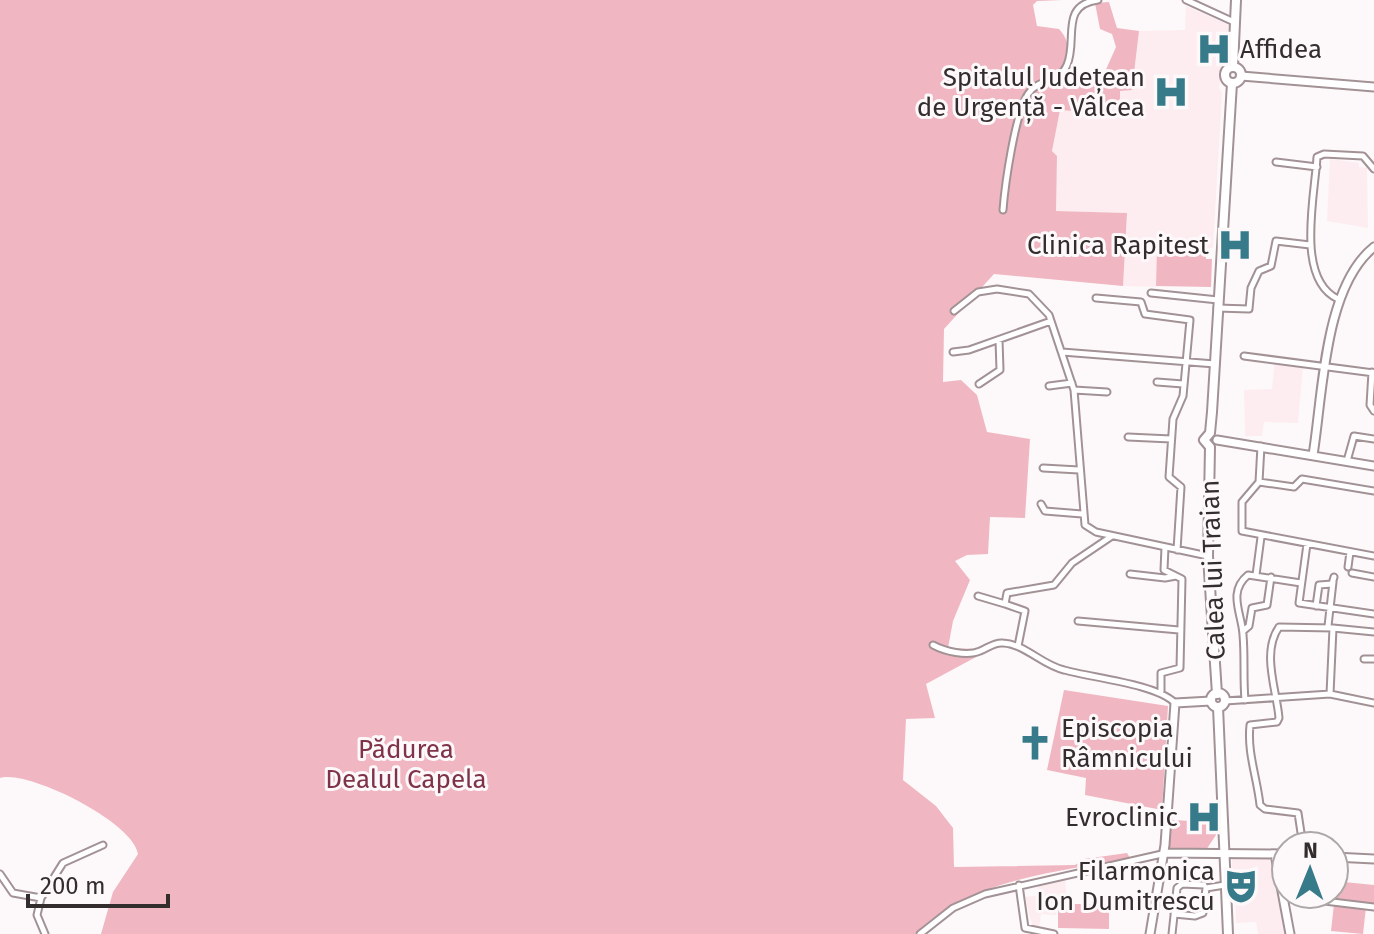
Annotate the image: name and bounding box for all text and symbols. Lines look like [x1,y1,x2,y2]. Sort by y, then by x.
hospital icon: Affidea [1195,30,1233,68]
place label: Affidea [1240,34,1322,65]
place label: Spitalul Județean de Urgență - Vâlcea [917,62,1145,124]
hospital icon: Spitalul Județean de Urgență - Vâlcea [1152,73,1190,111]
hospital icon: Clinica Rapitest [1216,226,1254,264]
place label: Clinica Rapitest [1027,230,1210,261]
street label: Calea lui Traian [1194,479,1232,661]
place label: Episcopia Râmnicului [1061,713,1193,774]
church icon: Episcopia Râmnicului [1016,724,1054,762]
park label: Pădurea Dealul Capela [325,734,487,795]
hospital icon: Evroclinic [1185,798,1223,836]
place label: Evroclinic [1065,802,1178,833]
north arrow [1270,830,1350,910]
text: N [1303,837,1318,864]
place label: Filarmonica Ion Dumitrescu [1036,856,1215,917]
scale bar [28,858,168,908]
theatre icon: Filarmonica Ion Dumitrescu [1222,867,1260,905]
text: 200 m [40,872,106,900]

